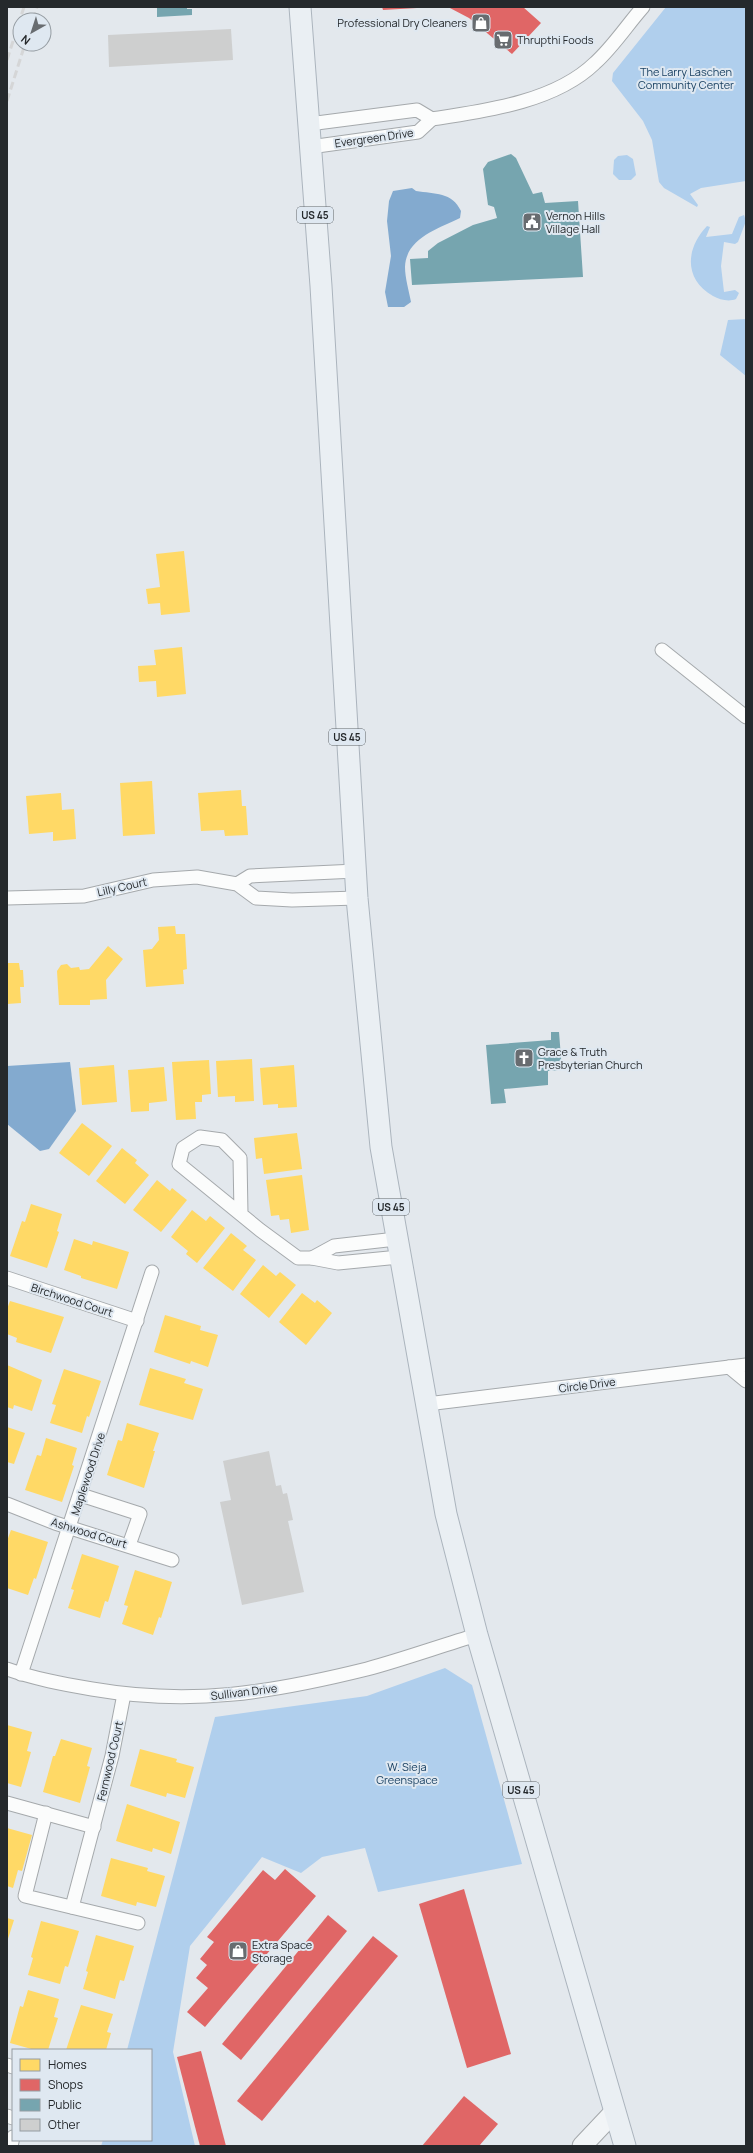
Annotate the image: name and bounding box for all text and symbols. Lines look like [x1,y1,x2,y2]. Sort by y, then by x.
north arrow [12,12,52,52]
shop icon: Professional Dry Cleaners [470,12,492,34]
place label: Professional Dry Cleaners [337,15,467,30]
supermarket icon: Thrupthi Foods [492,29,514,51]
text: N [18,32,33,48]
place label: Thrupthi Foods [517,32,594,47]
park label: The Larry Laschen Community Center [638,64,734,92]
street label: Evergreen Drive [334,124,415,150]
road number: US 45 [297,207,333,223]
place label: Vernon Hills Village Hall [546,208,605,236]
public building icon: Vernon Hills Village Hall [521,211,543,233]
road number: US 45 [329,729,365,745]
street label: Lilly Court [96,874,148,900]
place label: Grace & Truth Presbyterian Church [538,1044,643,1072]
church icon: Grace & Truth Presbyterian Church [513,1047,535,1069]
road number: US 45 [373,1199,409,1215]
street label: Birchwood Court [29,1279,115,1320]
street label: Circle Drive [558,1374,617,1395]
street label: Maplewood Drive [67,1430,108,1517]
street label: Ashwood Court [49,1514,129,1551]
street label: Sullivan Drive [210,1680,279,1703]
street label: Fernwood Court [93,1719,126,1802]
park label: W. Sieja Greenspace [376,1759,438,1787]
road number: US 45 [503,1782,539,1798]
place label: Extra Space Storage [252,1937,313,1965]
shop icon: Extra Space Storage [227,1940,249,1962]
legend [12,2049,152,2141]
text: Homes [48,2056,87,2073]
text: Shops [48,2076,83,2093]
text: Public [48,2096,82,2113]
text: Other [48,2116,81,2133]

